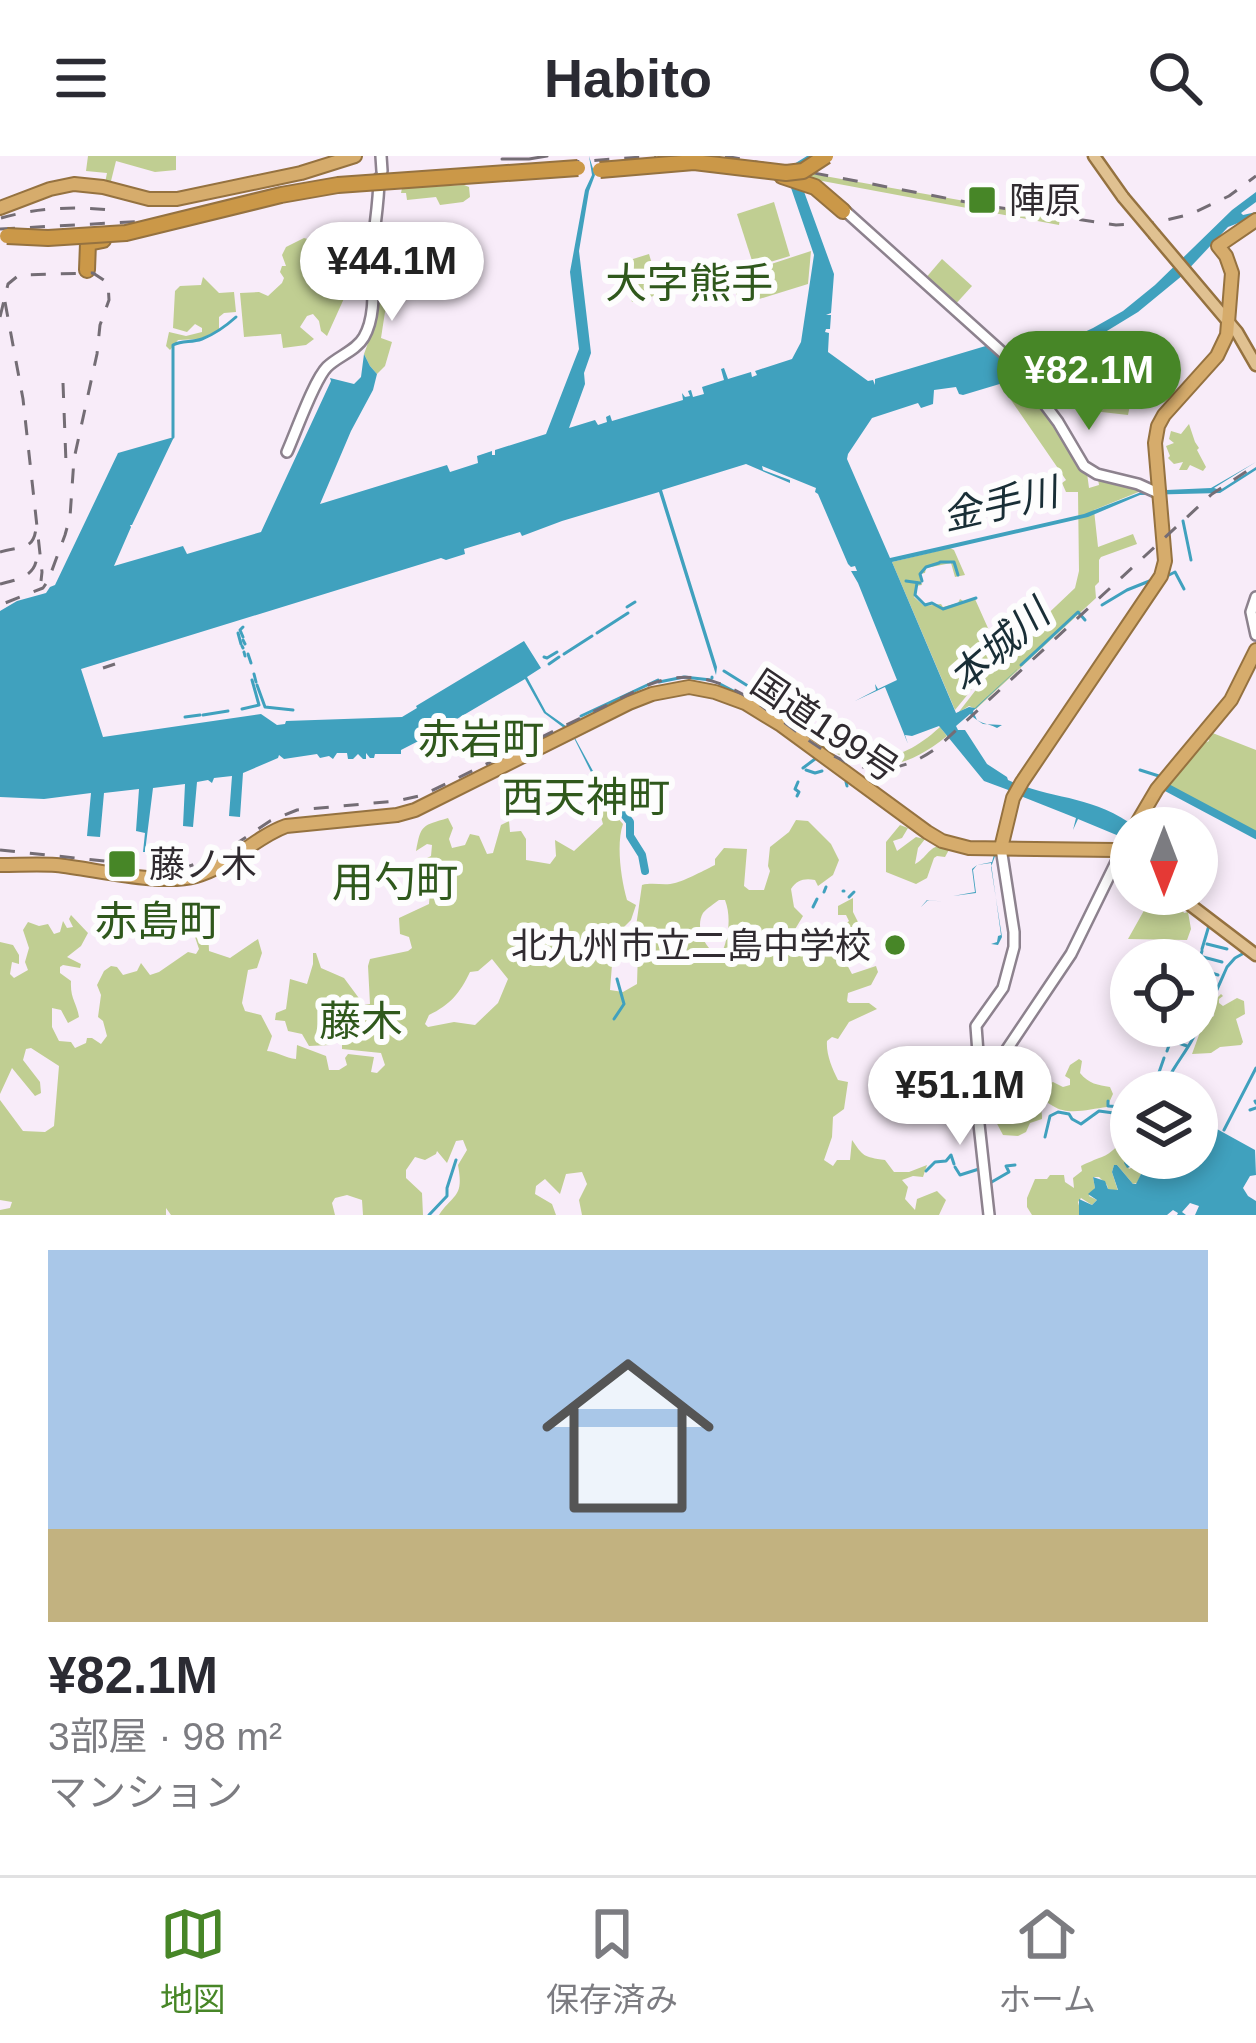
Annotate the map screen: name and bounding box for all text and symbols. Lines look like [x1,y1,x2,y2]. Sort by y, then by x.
icon: menu [48,45,114,111]
icon: search [1142,45,1208,111]
text: Habito [544,48,712,108]
place label: 陣原 [1009,180,1081,221]
marker: 陣原 [966,184,998,216]
pin: ¥44.1M [294,222,490,324]
text: ¥44.1M [327,239,457,282]
district label: 大字熊手 [605,260,773,307]
pin: ¥82.1M [991,331,1187,433]
text: ¥82.1M [1024,348,1154,391]
water label: 金手川 [938,469,1066,538]
water label: 本城川 [941,589,1060,701]
street label: 国道199号 [744,662,906,790]
district label: 赤岩町 [418,716,544,763]
district label: 西天神町 [502,774,670,821]
north arrow [1110,807,1218,915]
map controls [1110,807,1218,1179]
place label: 藤ノ木 [149,844,257,885]
marker: 藤ノ木 [106,848,138,880]
district label: 用勺町 [332,859,458,906]
district label: 赤島町 [95,898,221,945]
place label: 北九州市立二島中学校 [511,925,871,966]
marker: 北九州市立二島中学校 [882,932,908,958]
button: locate [1110,939,1218,1047]
district label: 藤木 [319,998,403,1045]
pin: ¥51.1M [862,1046,1058,1148]
text: ¥51.1M [895,1063,1025,1106]
button: layers [1110,1071,1218,1179]
icon: home [520,1328,736,1544]
text: ¥82.1M [48,1647,218,1704]
text: 3部屋 · 98 m² [48,1715,282,1758]
text: マンション [48,1771,243,1814]
tab: 地図 [160,1901,226,2021]
tab: 保存済み [546,1901,678,2021]
tab: ホーム [998,1901,1096,2021]

